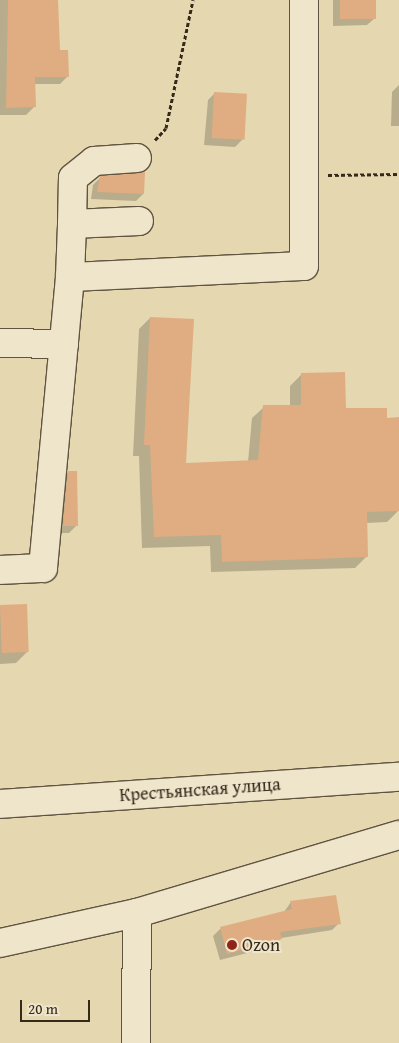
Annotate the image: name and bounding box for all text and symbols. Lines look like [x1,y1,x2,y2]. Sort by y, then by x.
street label: Крестьянская улица [119,774,281,806]
place label: Ozon [242,934,280,956]
marker: Ozon [226,939,238,951]
scale bar [22,990,92,1022]
text: 20 m [28,998,58,1019]

